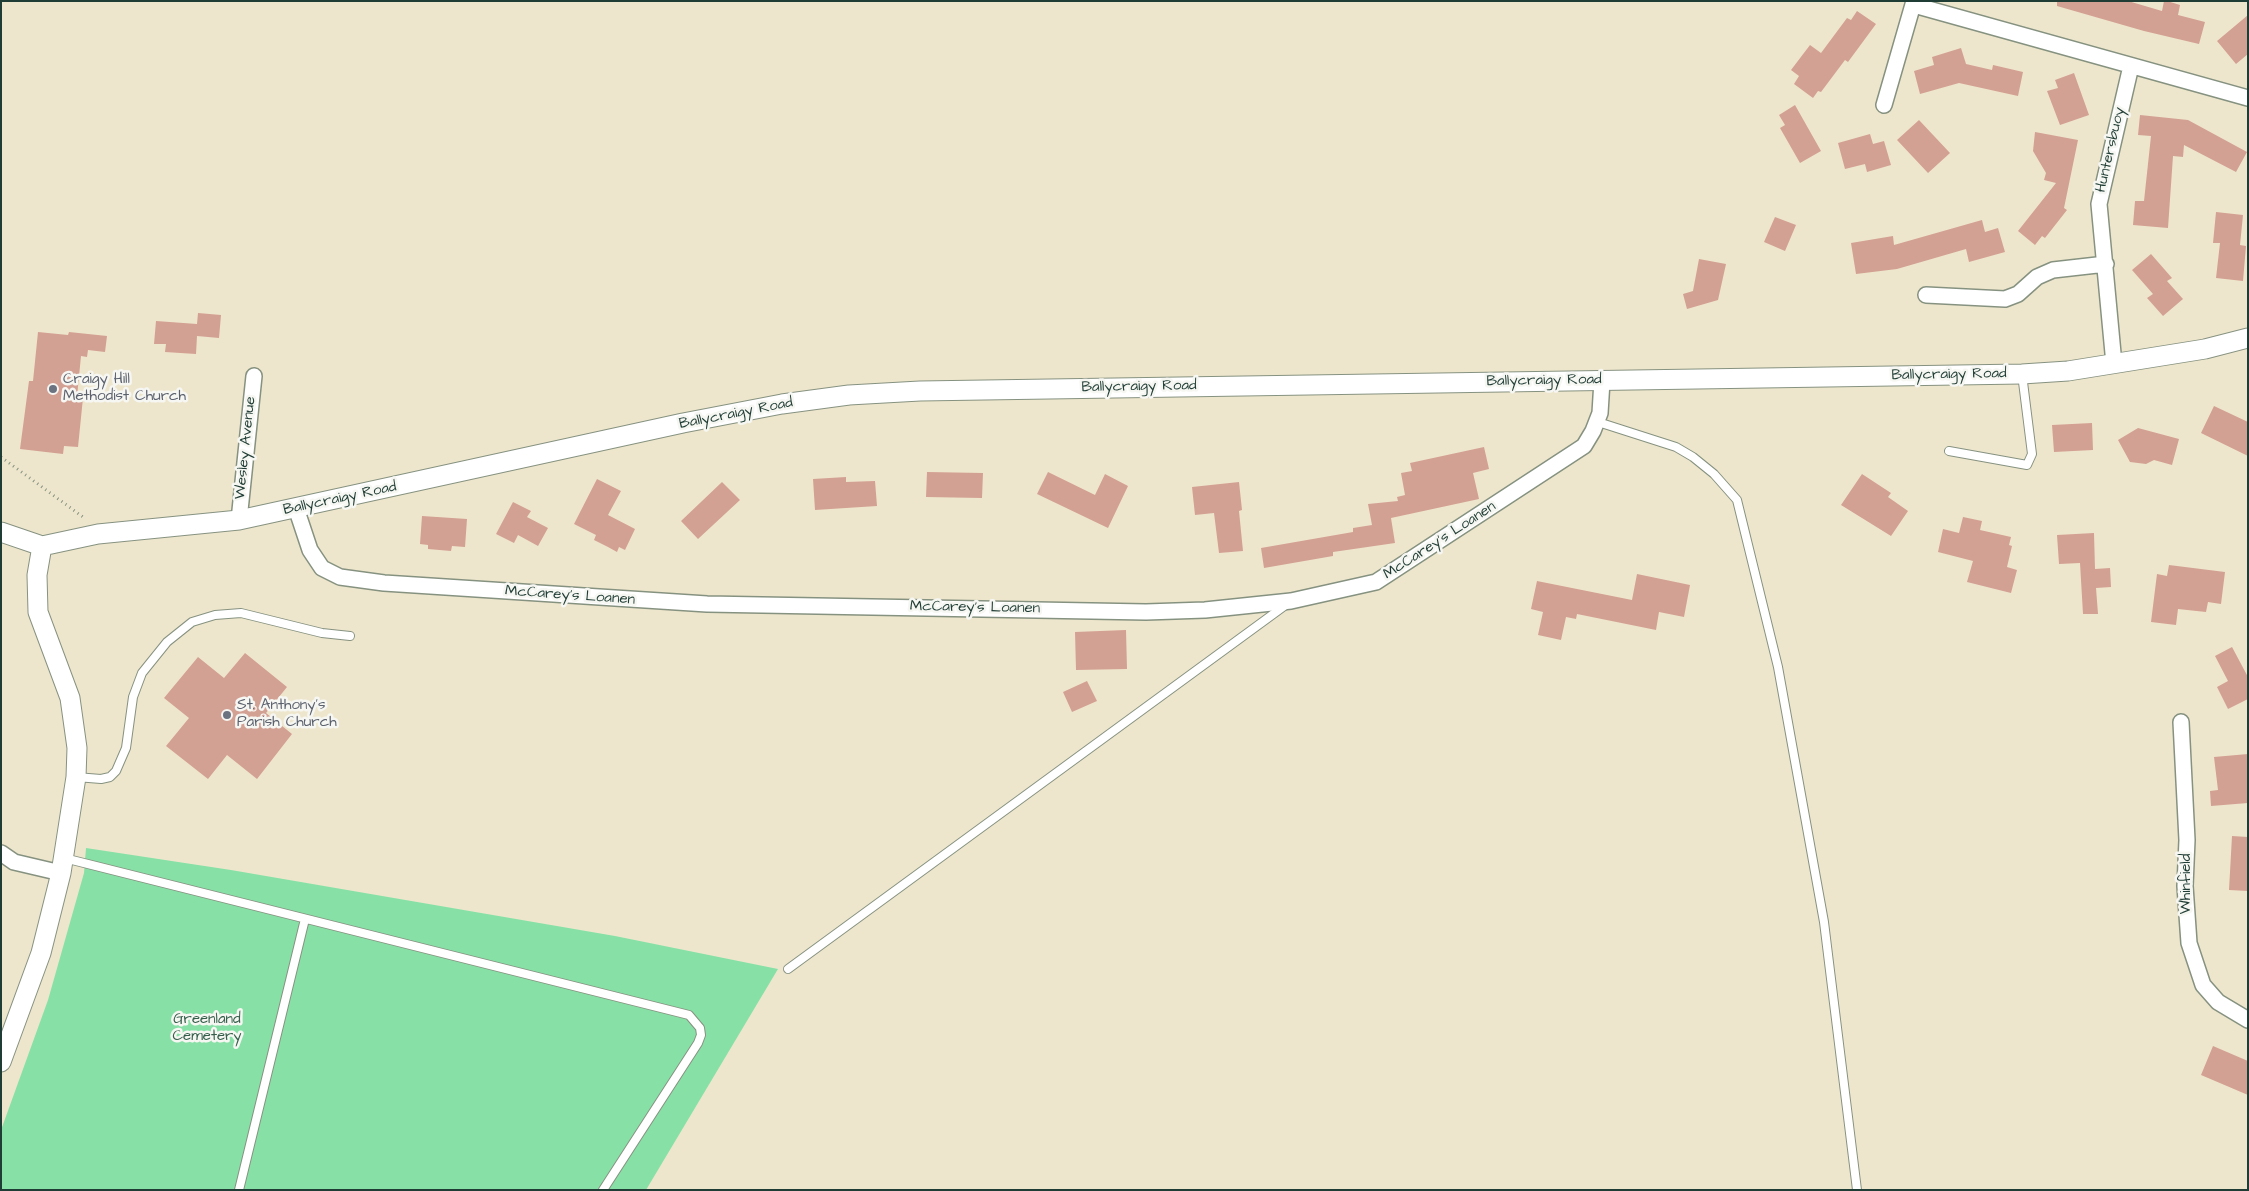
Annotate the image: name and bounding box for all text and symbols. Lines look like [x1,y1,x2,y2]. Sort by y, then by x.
street label: Huntersbuoy [2092,106,2130,194]
street label: Ballycraigy Road [1891,365,2007,385]
place label: Craigy Hill Methodist Church [63,371,186,406]
street label: Ballycraigy Road [1486,371,1602,391]
street label: Ballycraigy Road [1081,377,1197,397]
marker: Craigy Hill Methodist Church [47,383,59,395]
street label: Ballycraigy Road [678,394,794,434]
street label: Wesley Avenue [232,396,260,500]
street label: Ballycraigy Road [282,478,398,520]
street label: McCarey's Loanen [1380,498,1500,584]
street label: McCarey's Loanen [504,582,636,610]
street label: McCarey's Loanen [910,598,1040,618]
place label: St. Anthony's Parish Church [237,697,337,732]
marker: St. Anthony's Parish Church [221,709,233,721]
street label: Whinfield [2178,854,2196,914]
park label: Greenland Cemetery [172,1011,242,1046]

